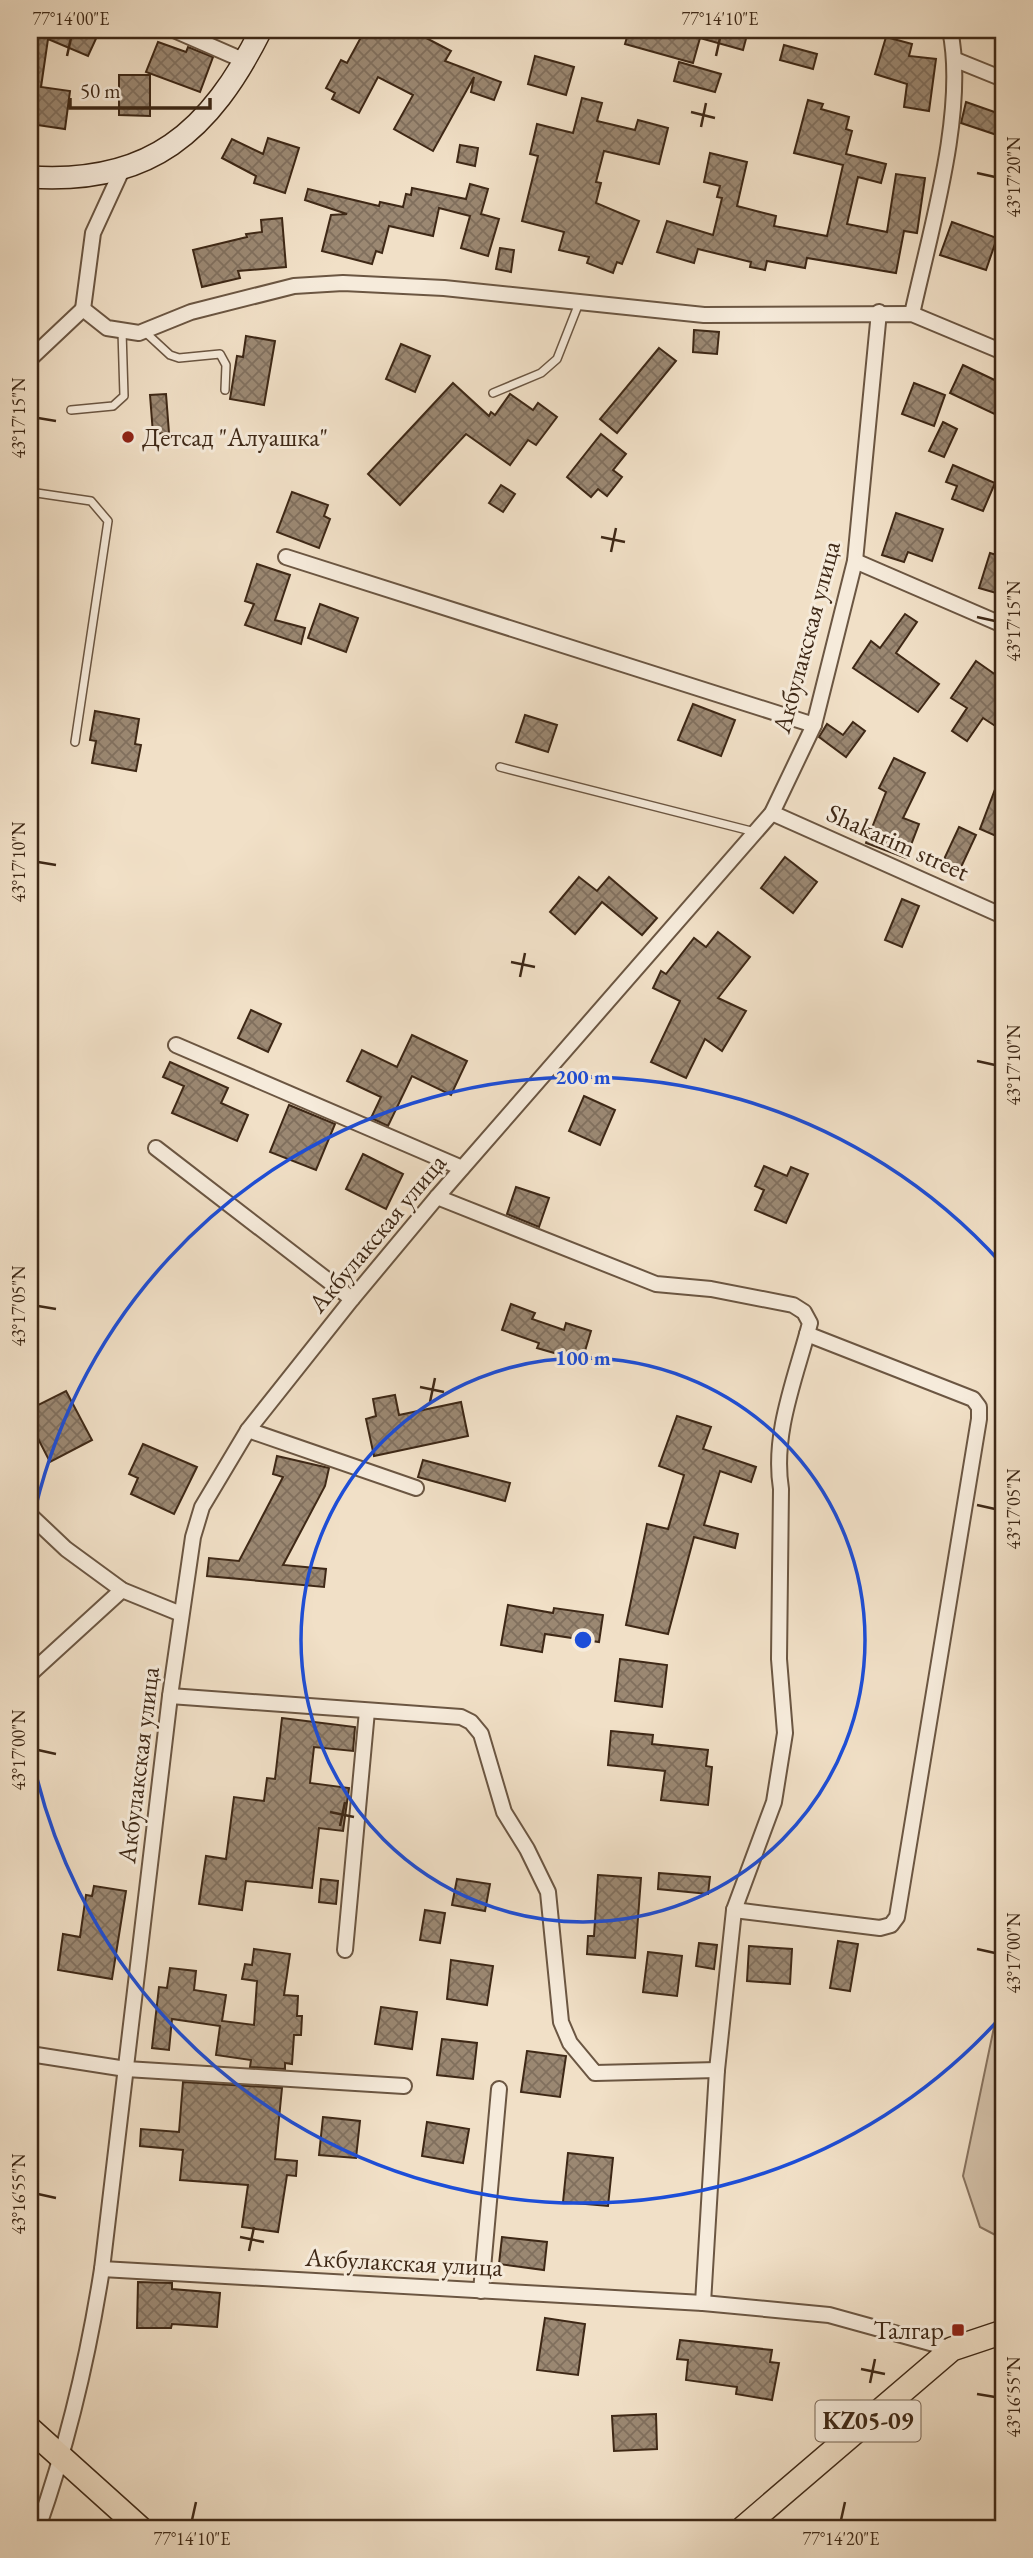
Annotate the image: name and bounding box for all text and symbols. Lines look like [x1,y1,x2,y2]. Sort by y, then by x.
text: 77°14'00"E [33,7,109,30]
text: 77°14'10"E [682,7,758,30]
scale bar [70,66,210,110]
text: 50 m [80,77,121,104]
text: 43°17'20"N [1002,136,1025,217]
text: 43°17'15"N [7,377,30,458]
place label: Детсад "Алуашка" [142,420,328,454]
marker: Детсад "Алуашка" [120,429,136,445]
street label: Акбулакская улица [764,537,848,738]
text: 43°17'15"N [1002,580,1025,661]
street label: Shakarim street [821,795,975,889]
text: 43°17'10"N [7,821,30,902]
text: 43°17'10"N [1002,1024,1025,1105]
text: 200 m [555,1063,611,1090]
street label: Акбулакская улица [300,1146,454,1320]
text: 43°17'05"N [7,1265,30,1346]
text: 100 m [555,1344,611,1371]
text: 43°17'05"N [1002,1468,1025,1549]
centre of rings [571,1628,595,1652]
street label: Акбулакская улица [109,1664,167,1866]
text: 43°17'00"N [7,1709,30,1790]
text: 43°17'00"N [1002,1912,1025,1993]
text: 43°16'55"N [7,2153,30,2234]
street label: Акбулакская улица [303,2240,504,2284]
place label: Талгар [873,2313,944,2347]
marker: Талгар [950,2322,966,2338]
text: 43°16'55"N [1002,2356,1025,2437]
road number: KZ05-09 [816,2400,920,2442]
text: 77°14'10"E [154,2527,230,2550]
text: 77°14'20"E [803,2527,879,2550]

